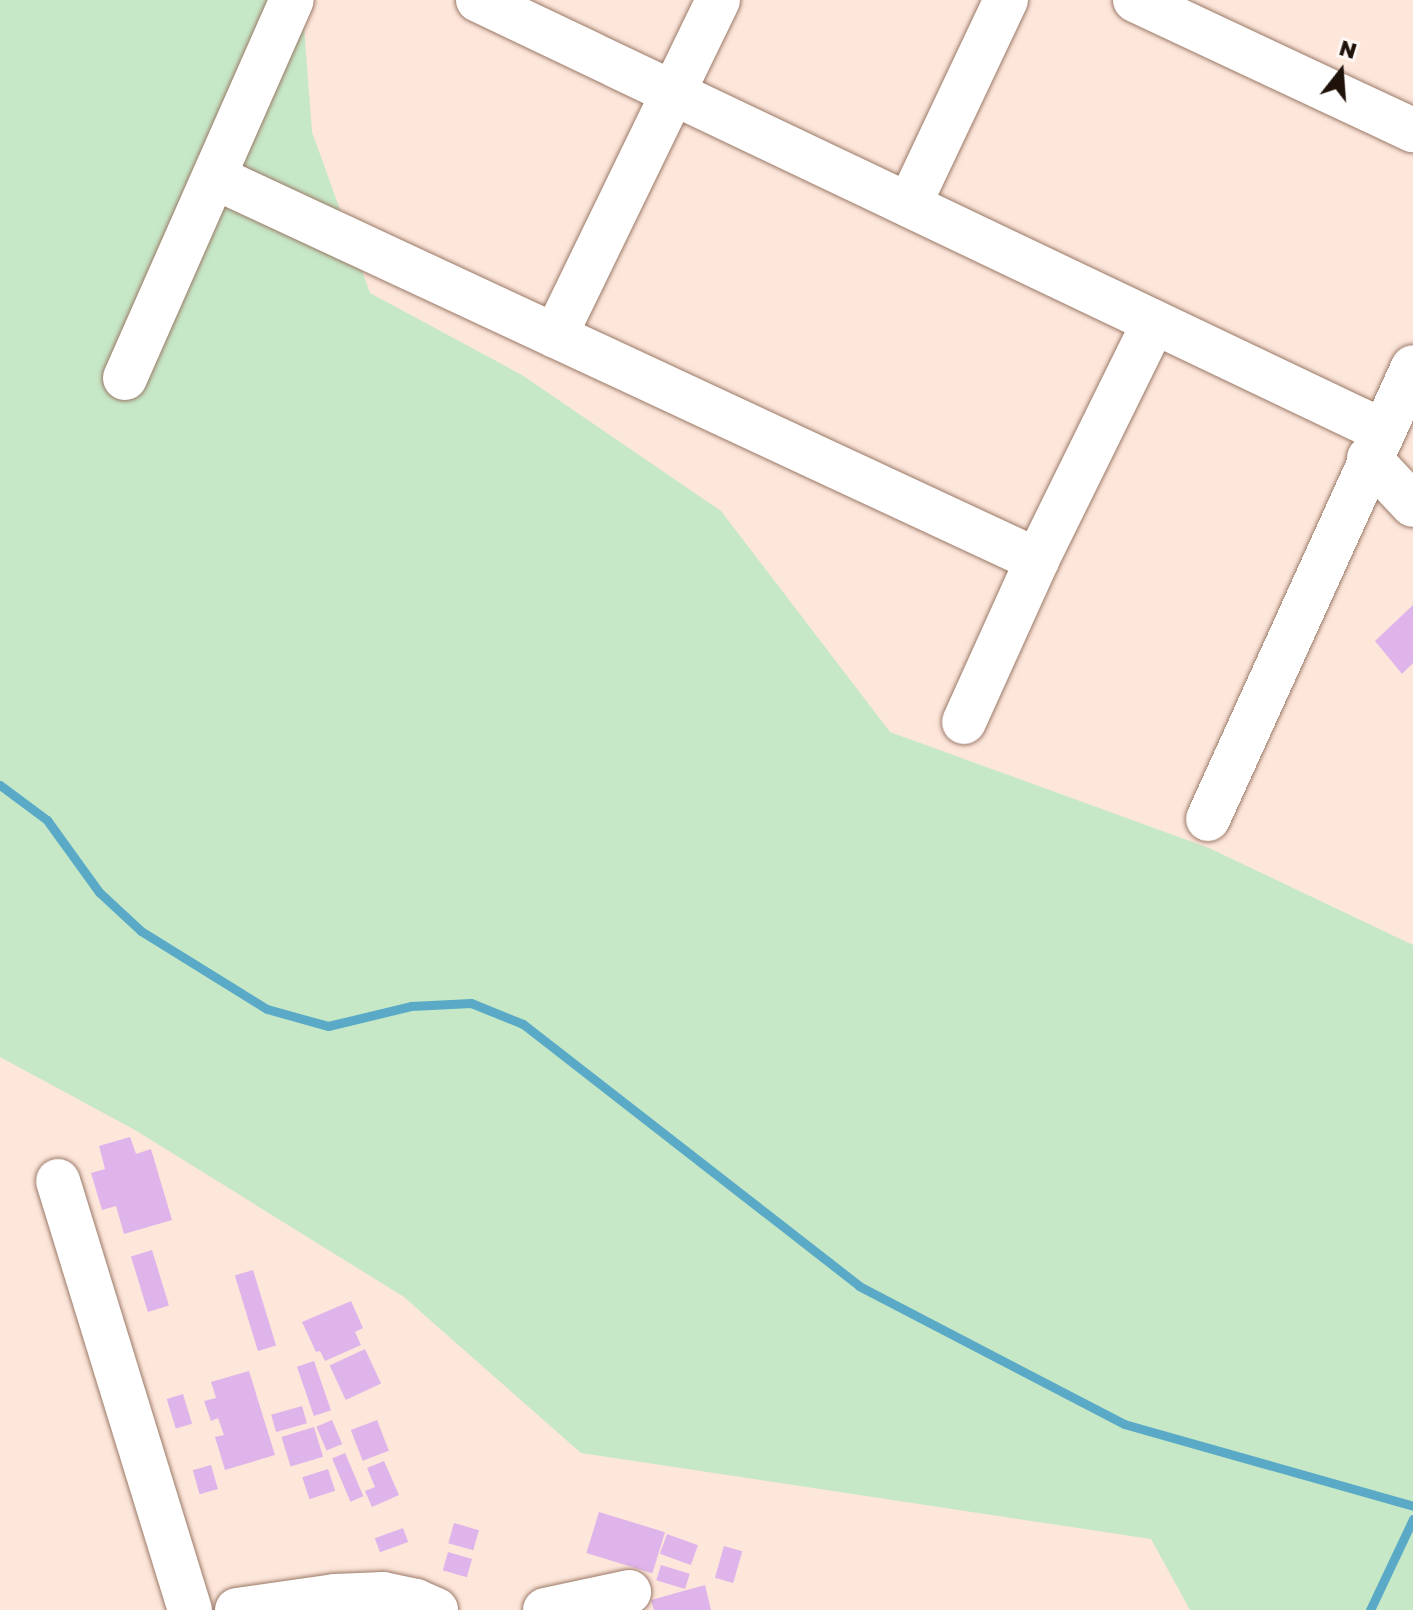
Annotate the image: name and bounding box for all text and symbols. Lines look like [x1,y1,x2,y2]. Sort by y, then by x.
north arrow [1301,32,1381,112]
text: N [1336,33,1360,64]

